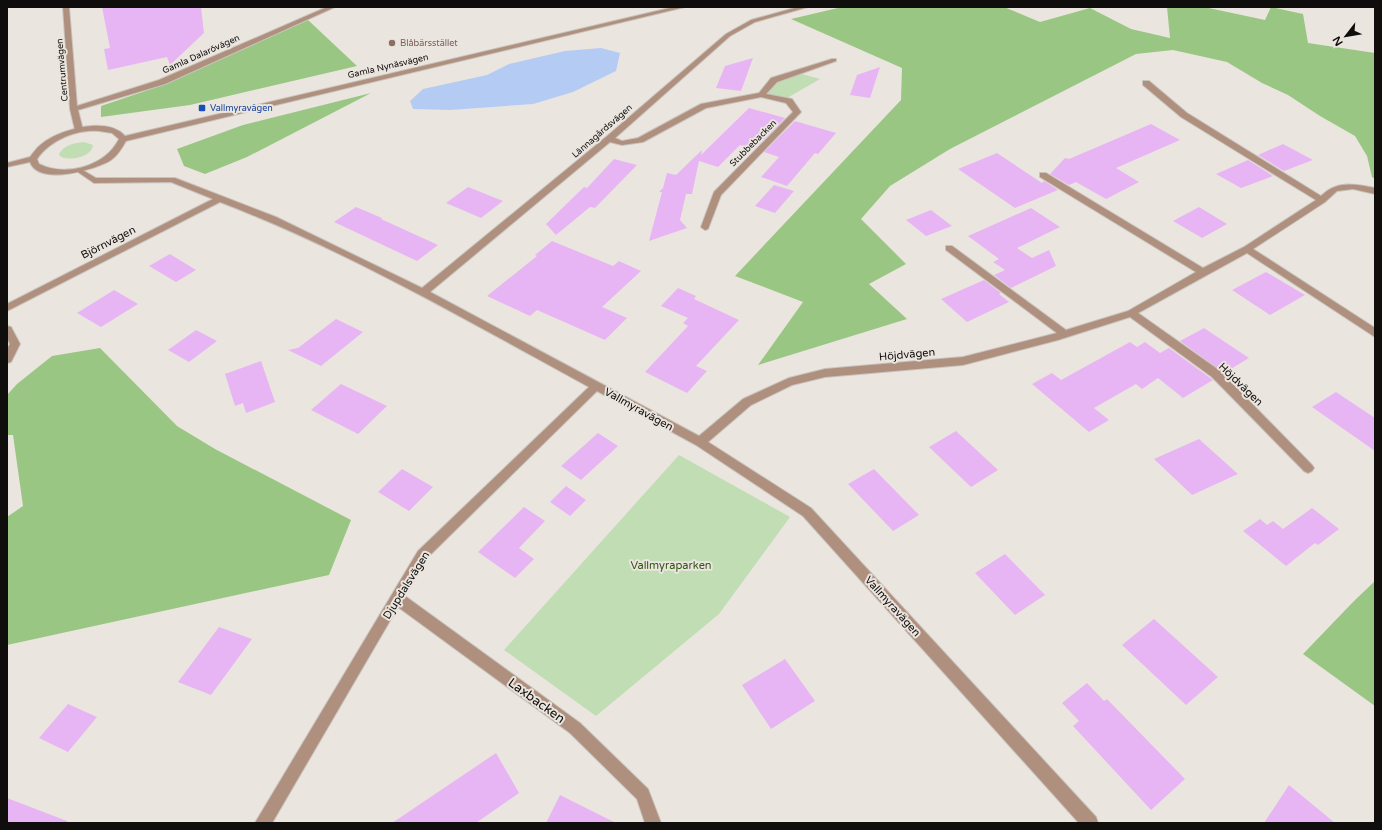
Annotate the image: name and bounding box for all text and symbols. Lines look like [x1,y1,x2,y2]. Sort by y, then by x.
north arrow [1326,16,1366,56]
street label: Gamla Dalarövägen [161,32,242,76]
text: N [1330,34,1346,48]
street label: Centrumvägen [54,38,71,102]
marker: Blåbärsstället [387,38,397,48]
place label: Blåbärsstället [400,38,458,49]
street label: Gamla Nynäsvägen [347,52,430,81]
street label: Lännagårdsvägen [570,102,635,161]
marker: Vallmyravägen [197,103,207,113]
place label: Vallmyravägen [210,103,273,114]
street label: Stubbebacken [728,118,779,169]
street label: Björnvägen [79,223,138,262]
street label: Höjdvägen [878,346,936,363]
street label: Höjdvägen [1216,360,1265,409]
street label: Vallmyravägen [602,385,675,434]
street label: Djupdalsvägen [380,549,432,622]
park label: Vallmyraparken [630,559,712,572]
street label: Vallmyravägen [862,573,923,639]
street label: Laxbacken [505,675,568,727]

